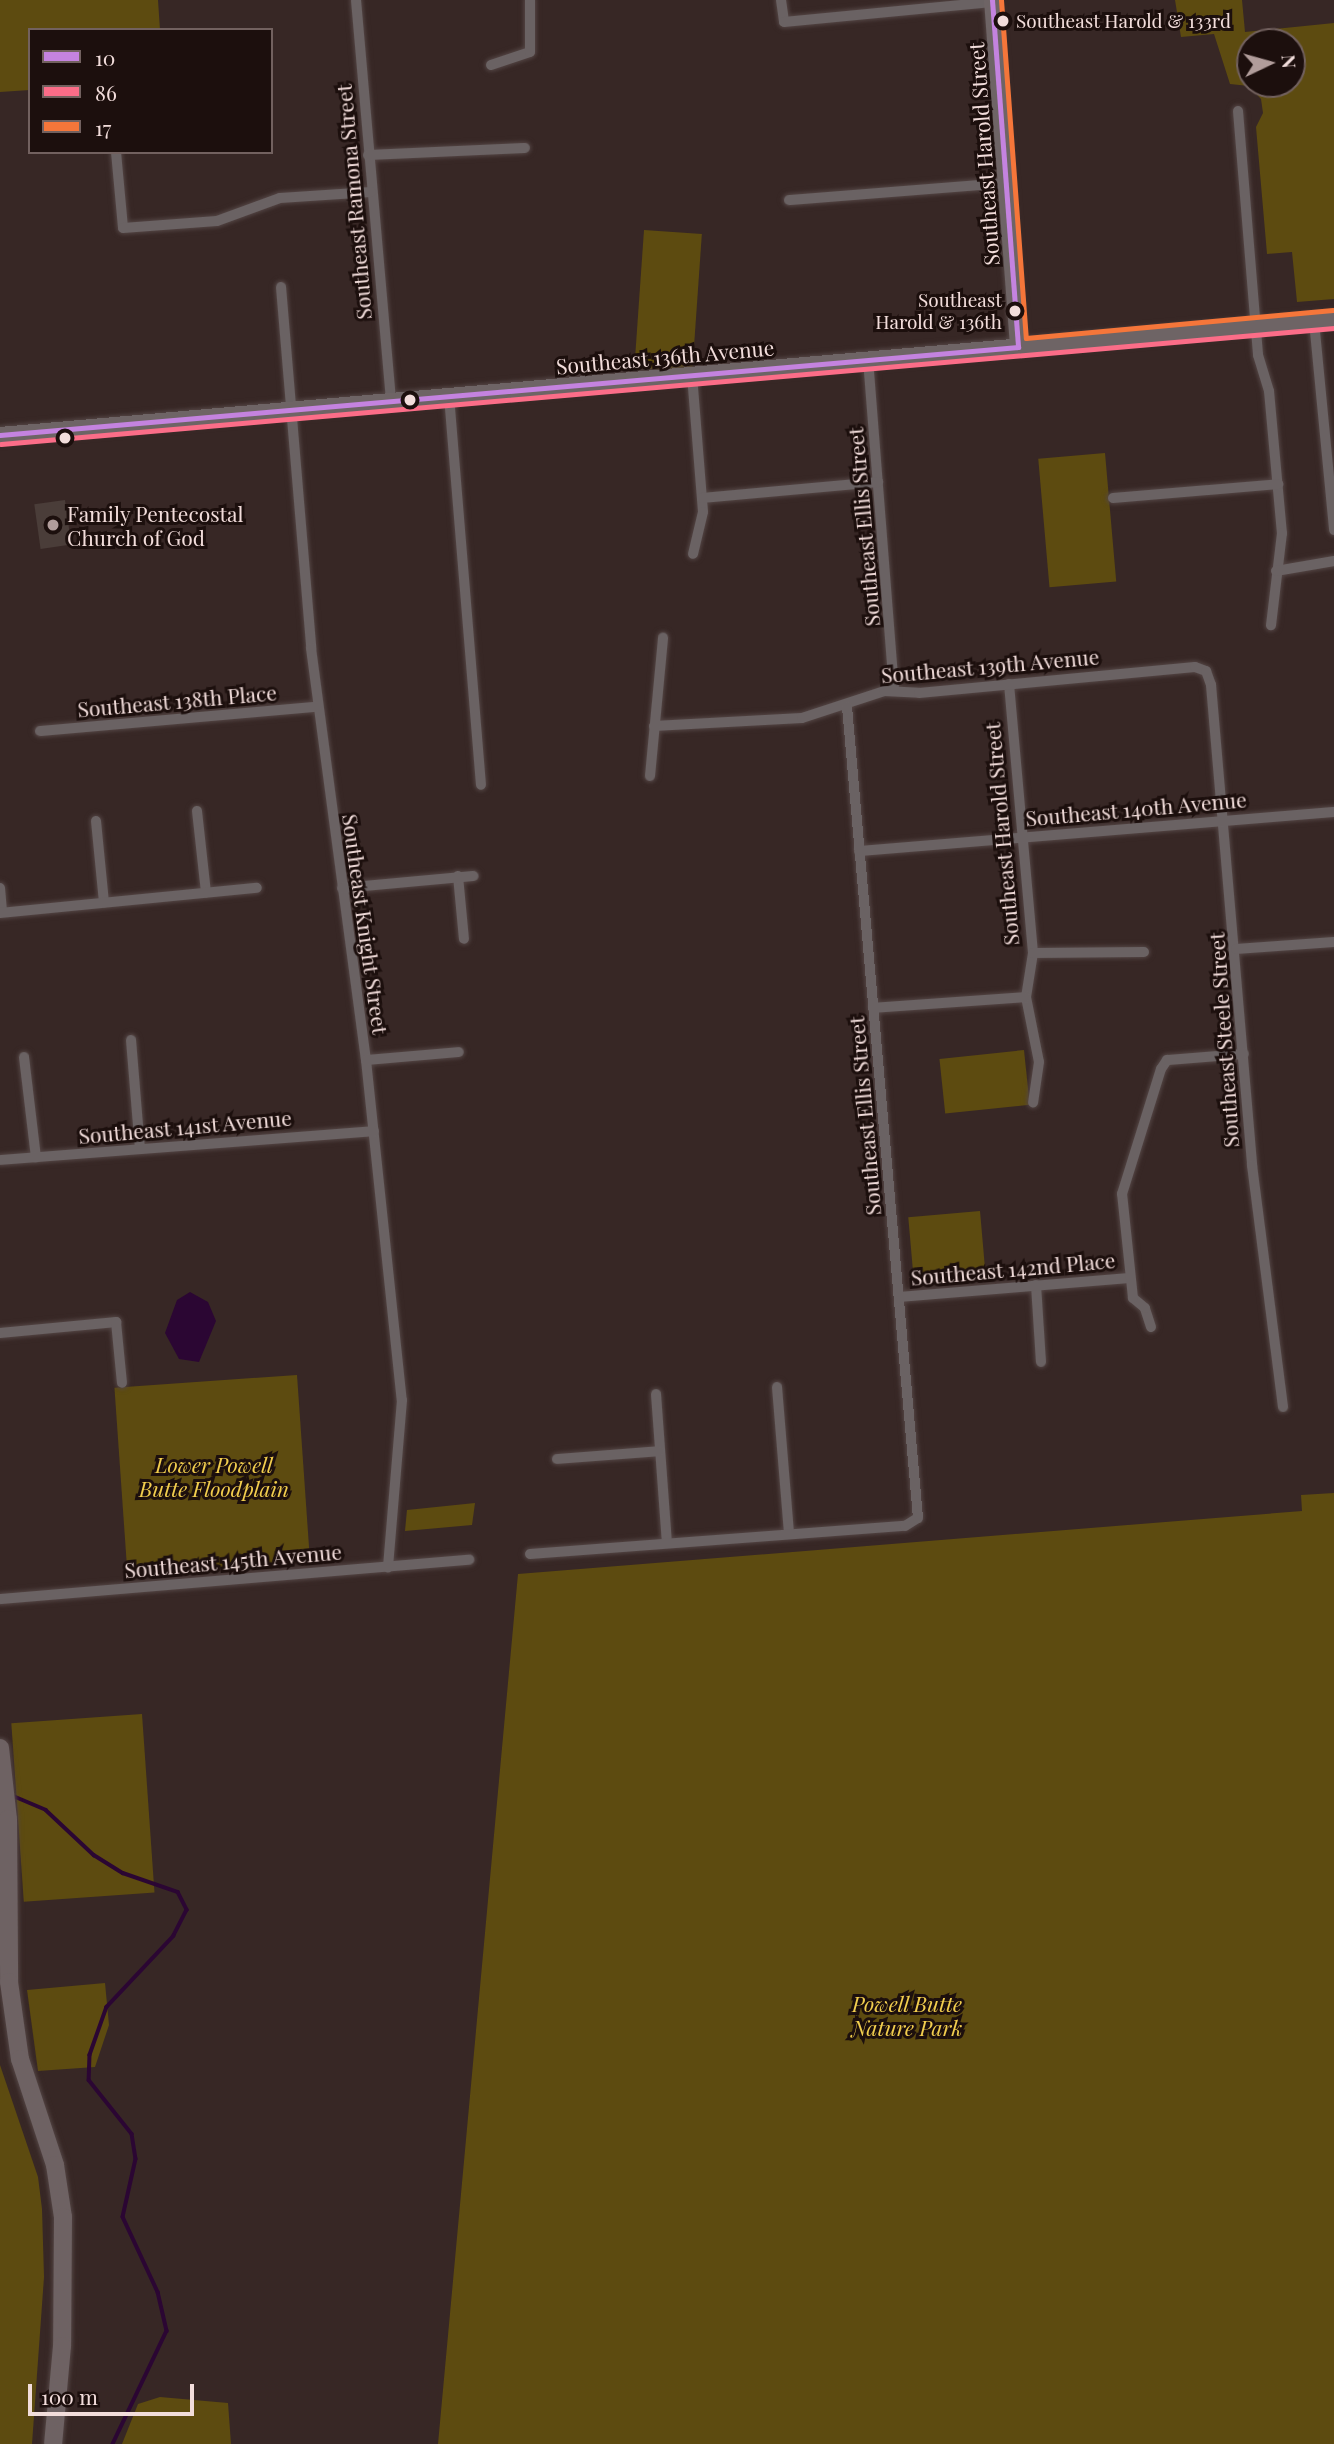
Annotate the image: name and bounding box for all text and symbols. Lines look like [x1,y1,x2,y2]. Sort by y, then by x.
place label: Southeast Harold & 133rd [1016,10,1231,32]
marker: Southeast Harold & 133rd [996,14,1010,28]
legend [28,28,273,154]
north arrow [1236,28,1306,98]
street label: Southeast Harold Street [963,41,1003,267]
text: 10 [95,43,115,71]
text: N [1276,53,1303,69]
text: 86 [95,78,117,106]
street label: Southeast Ramona Street [330,83,376,321]
text: 17 [95,113,111,141]
place label: Southeast Harold & 136th [875,289,1002,333]
marker: Southeast Harold & 136th [1008,304,1022,318]
street label: Southeast 136th Avenue [554,334,776,378]
unlabelled marker [403,393,417,407]
street label: Southeast Ellis Street [842,426,884,628]
unlabelled marker [58,431,72,445]
place label: Family Pentecostal Church of God [67,500,244,550]
marker: Family Pentecostal Church of God [45,517,61,533]
street label: Southeast 139th Avenue [879,643,1101,687]
street label: Southeast 138th Place [76,679,278,721]
street label: Southeast Harold Street [979,721,1023,947]
street label: Southeast 140th Avenue [1024,786,1248,830]
street label: Southeast Knight Street [338,812,394,1036]
street label: Southeast Steele Street [1203,931,1243,1149]
street label: Southeast Ellis Street [843,1015,885,1217]
street label: Southeast 141st Avenue [77,1104,293,1148]
street label: Southeast 142nd Place [910,1246,1116,1290]
park label: Lower Powell Butte Floodplain [139,1451,289,1501]
street label: Southeast 145th Avenue [123,1538,343,1582]
park label: Powell Butte Nature Park [851,1990,963,2040]
scale bar [32,2370,198,2414]
text: 100 m [41,2382,98,2410]

